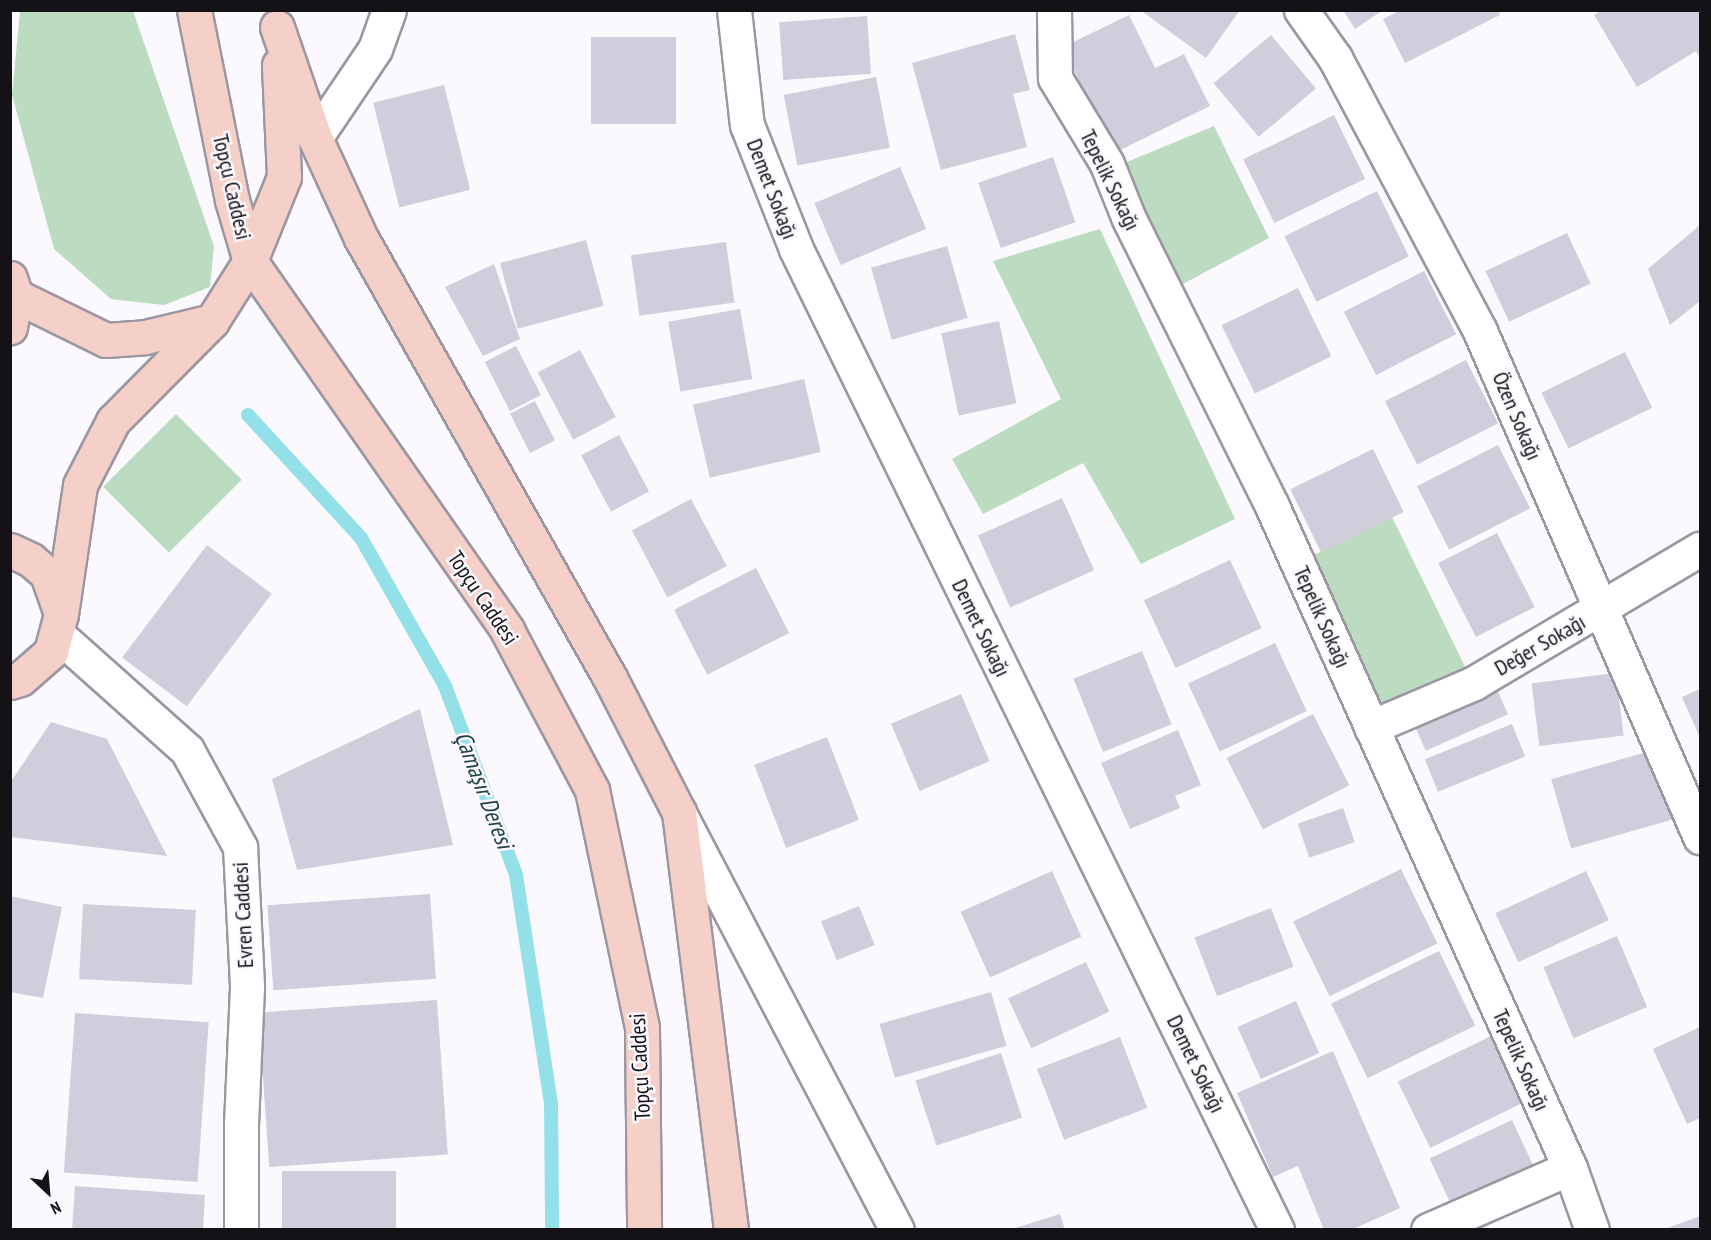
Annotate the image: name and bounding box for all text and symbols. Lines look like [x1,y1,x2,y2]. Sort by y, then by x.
street label: Tepelik Sokağı [1074,125,1146,235]
street label: Topçu Caddesi [207,132,257,242]
street label: Demet Sokağı [741,135,803,243]
street label: Özen Sokağı [1487,368,1547,464]
street label: Topçu Caddesi [442,546,524,650]
street label: Tepelik Sokağı [1288,562,1356,672]
street label: Demet Sokağı [946,575,1016,681]
street label: Değer Sokağı [1490,608,1590,682]
water label: Çamaşır Deresi [449,728,519,852]
street label: Evren Caddesi [227,861,259,969]
street label: Tepelik Sokağı [1487,1005,1555,1115]
street label: Demet Sokağı [1161,1011,1231,1117]
street label: Topçu Caddesi [624,1013,656,1121]
north arrow [18,1162,78,1222]
text: N [48,1197,64,1219]

